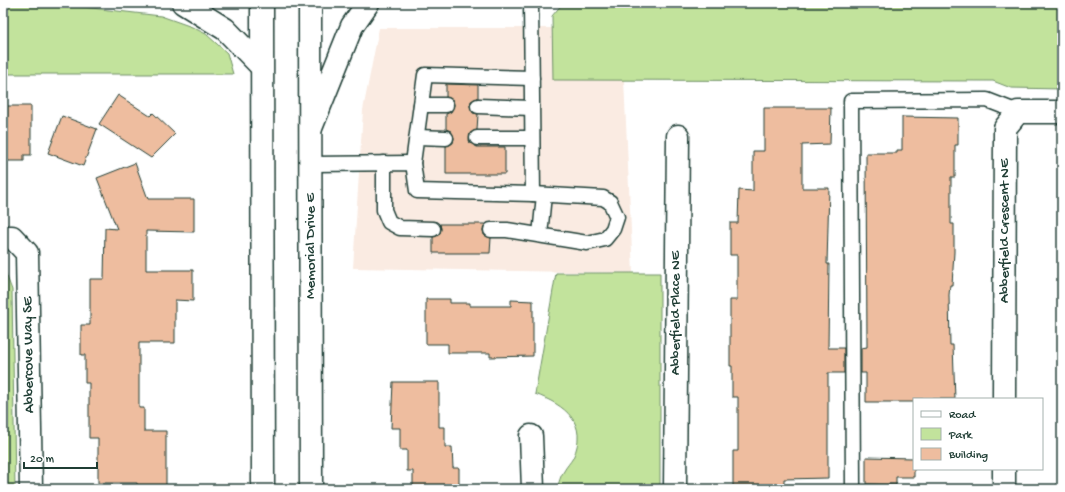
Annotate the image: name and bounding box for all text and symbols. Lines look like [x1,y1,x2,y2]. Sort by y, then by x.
street label: Abberfield Crescent NE [996,158,1014,303]
street label: Memorial Drive E [302,192,320,299]
street label: Abberfield Place NE [667,250,685,375]
street label: Abbercove Way SE [19,296,39,414]
legend [913,398,1043,470]
text: Road [949,409,976,423]
text: Park [948,429,974,443]
scale bar [24,444,97,470]
text: Building [948,449,988,463]
text: 20 m [30,453,55,467]

